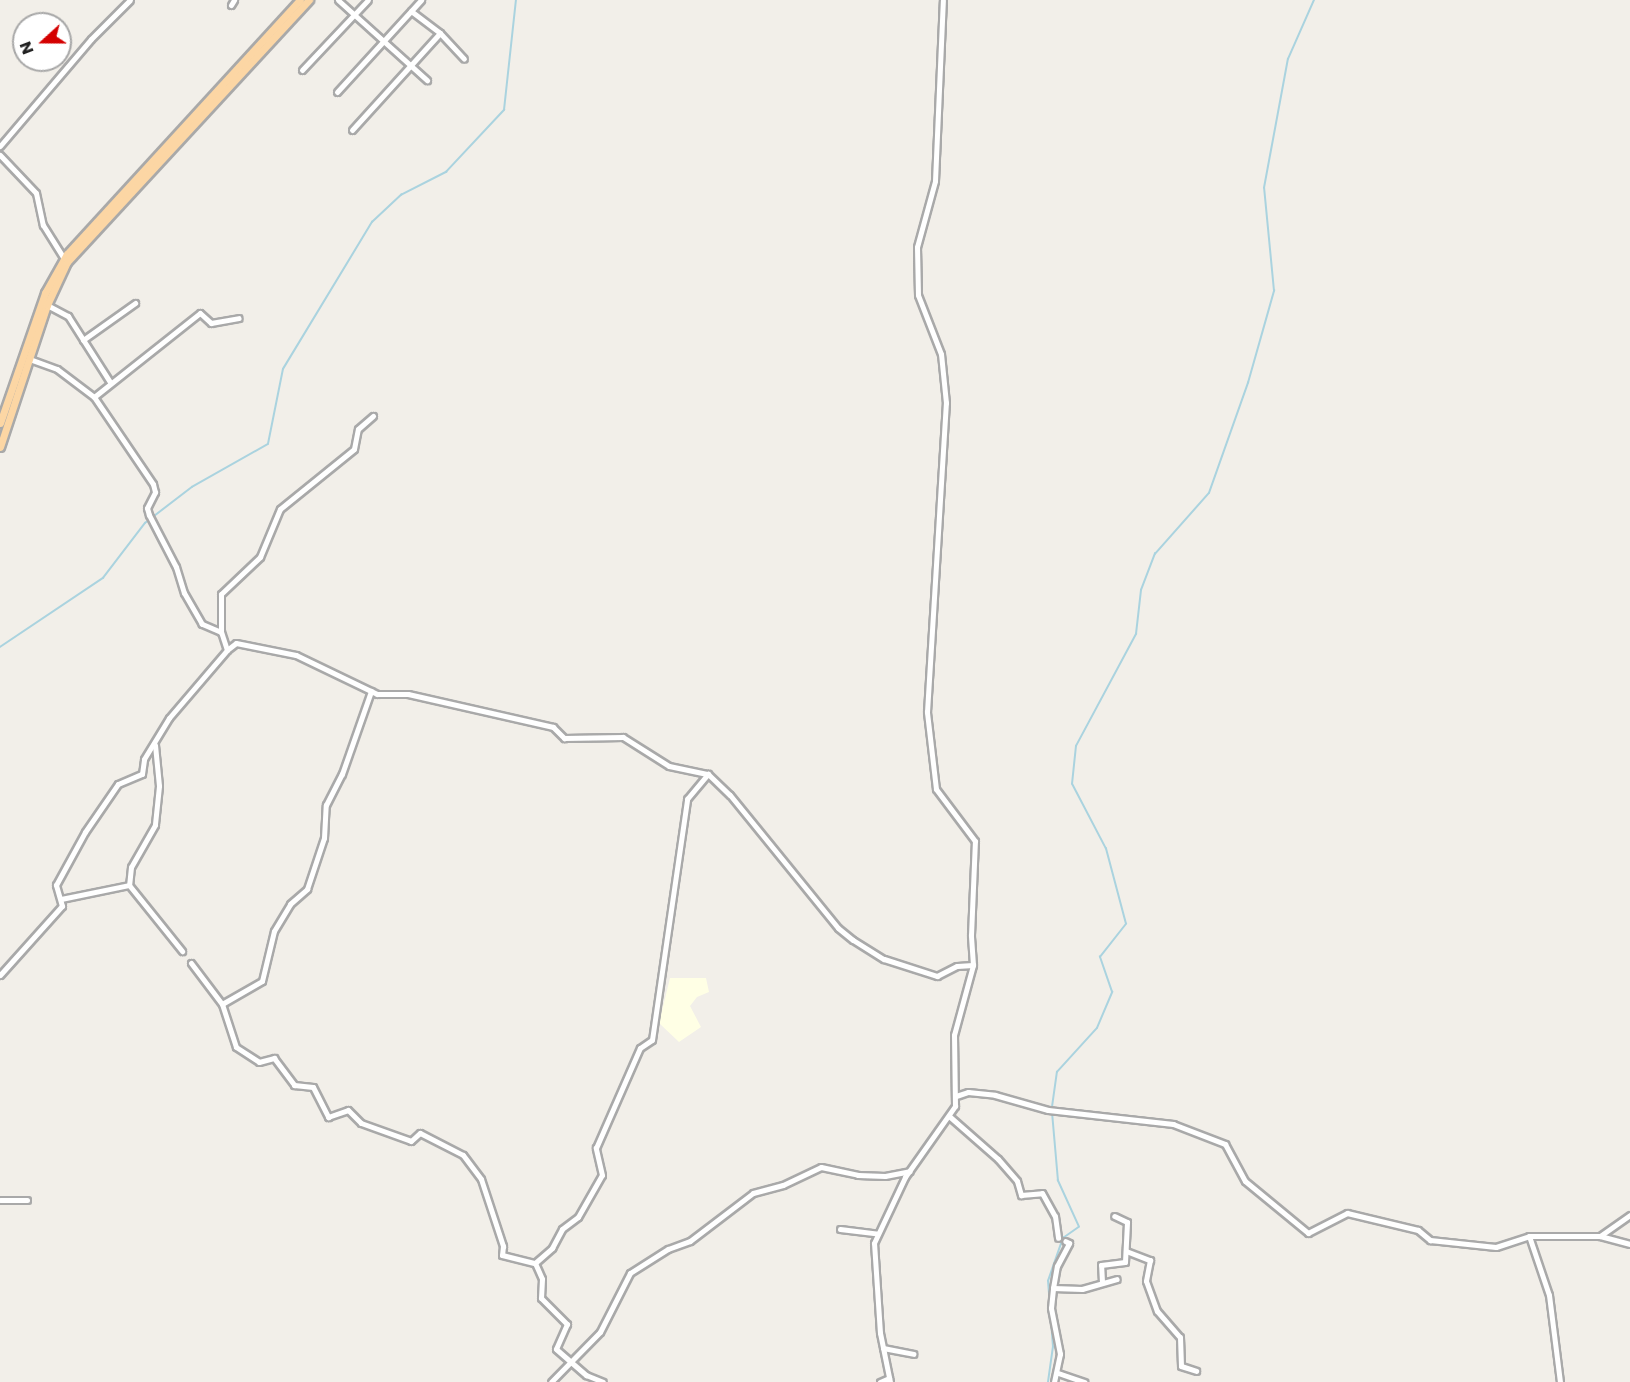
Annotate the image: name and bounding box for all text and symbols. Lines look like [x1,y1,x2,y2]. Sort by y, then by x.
north arrow [12,12,72,72]
text: N [14,38,39,58]

